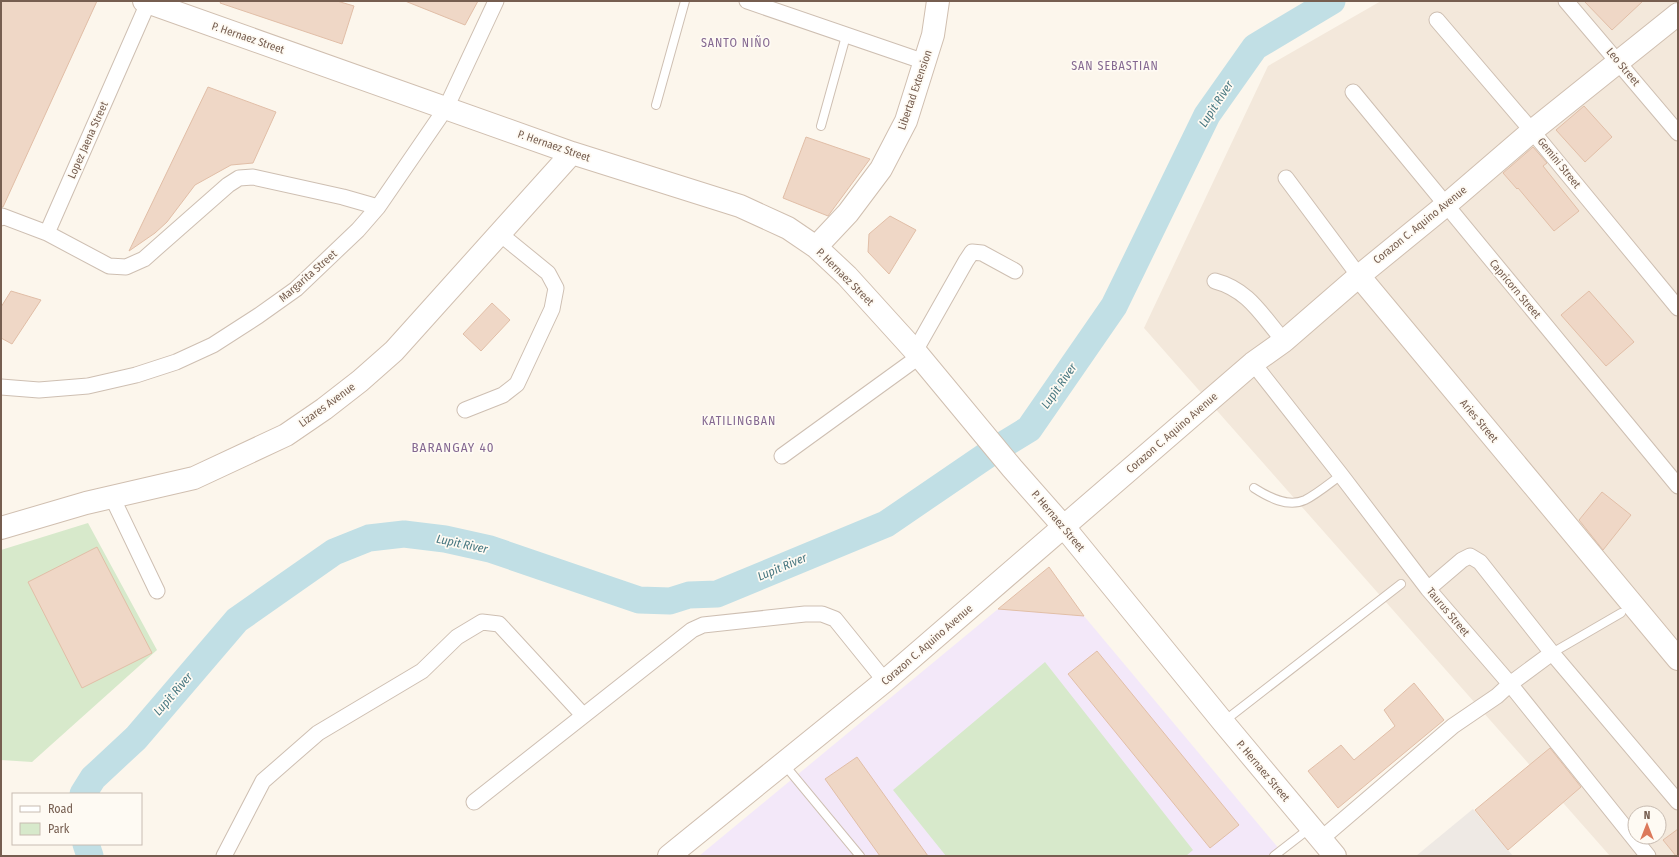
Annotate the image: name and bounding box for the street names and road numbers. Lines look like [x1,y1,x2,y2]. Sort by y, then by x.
street label: P. Hernaez Street [210,20,286,57]
street label: Leo Street [1603,45,1643,89]
street label: Libertad Extension [895,48,935,132]
street label: Lopez Jaena Street [65,99,111,181]
street label: P. Hernaez Street [516,128,592,165]
street label: Gemini Street [1535,135,1584,191]
street label: Corazon C. Aquino Avenue [1371,183,1469,267]
street label: P. Hernaez Street [814,246,877,309]
street label: Margarita Street [276,247,340,305]
street label: Capricorn Street [1487,257,1544,321]
street label: Lizares Avenue [296,380,358,430]
street label: Corazon C. Aquino Avenue [1124,390,1220,476]
street label: Aries Street [1457,397,1501,445]
street label: P. Hernaez Street [1029,488,1088,555]
street label: Taurus Street [1424,585,1472,639]
street label: Corazon C. Aquino Avenue [879,602,975,688]
street label: P. Hernaez Street [1234,738,1293,805]

